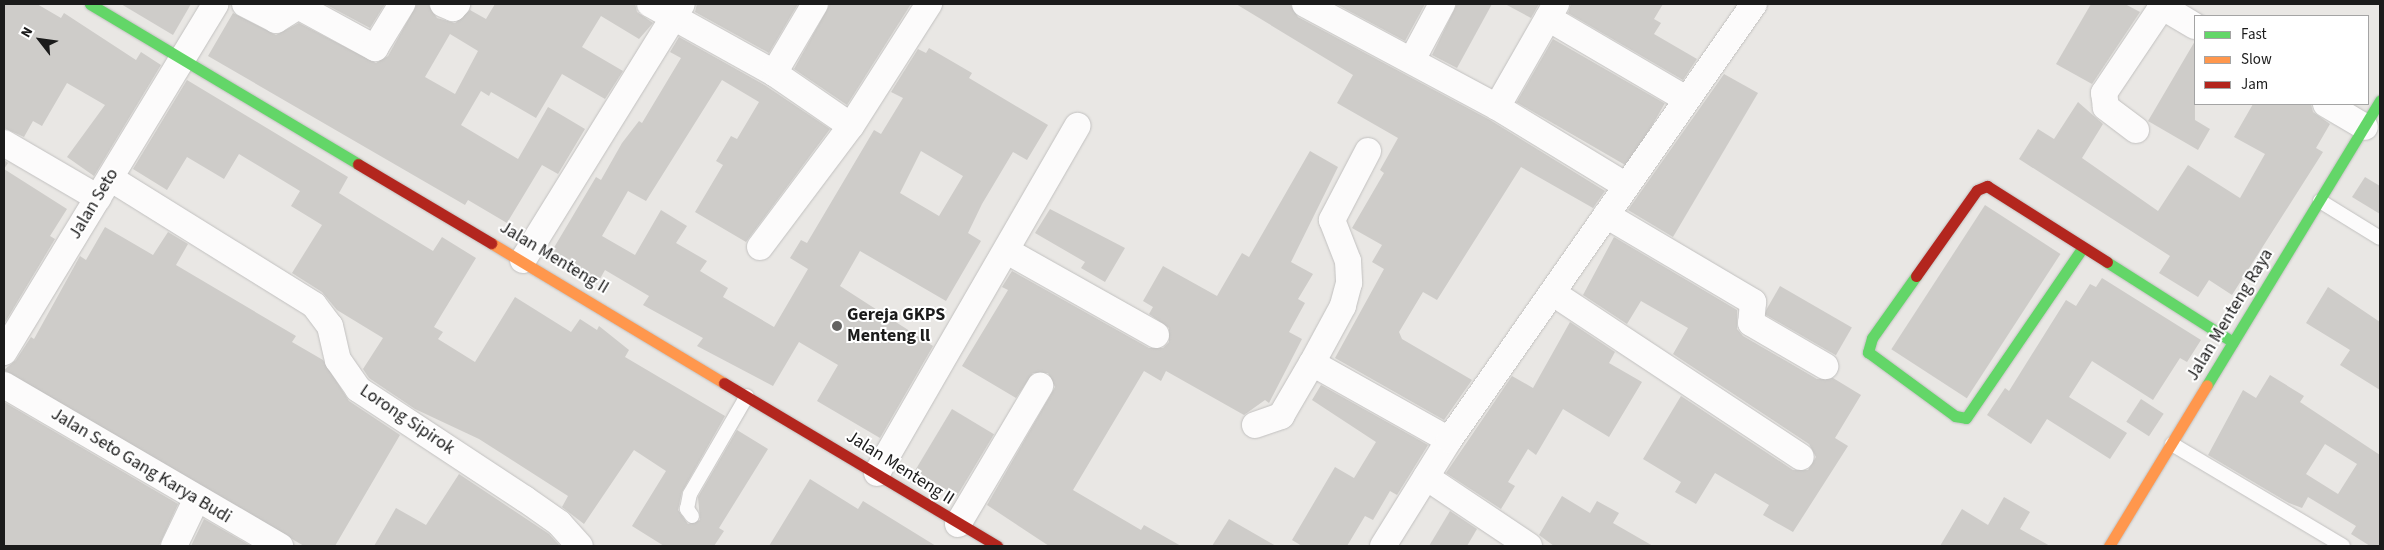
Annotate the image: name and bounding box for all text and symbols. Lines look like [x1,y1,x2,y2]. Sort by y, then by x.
north arrow [15,15,65,65]
legend [2194,15,2369,105]
text: N [16,23,38,42]
text: Fast [2241,24,2267,45]
text: Slow [2241,49,2272,70]
text: Jam [2241,74,2268,95]
street label: Jalan Seto [64,165,124,243]
street label: Jalan Menteng II [496,217,612,299]
street label: Jalan Menteng Raya [2182,245,2278,385]
place label: Gereja GKPS Menteng ll [847,305,945,348]
marker: Gereja GKPS Menteng ll [831,320,843,332]
street label: Lorong Sipirok [355,380,459,460]
street label: Jalan Seto Gang Karya Budi [47,403,235,529]
street label: Jalan Menteng II [842,426,958,510]

